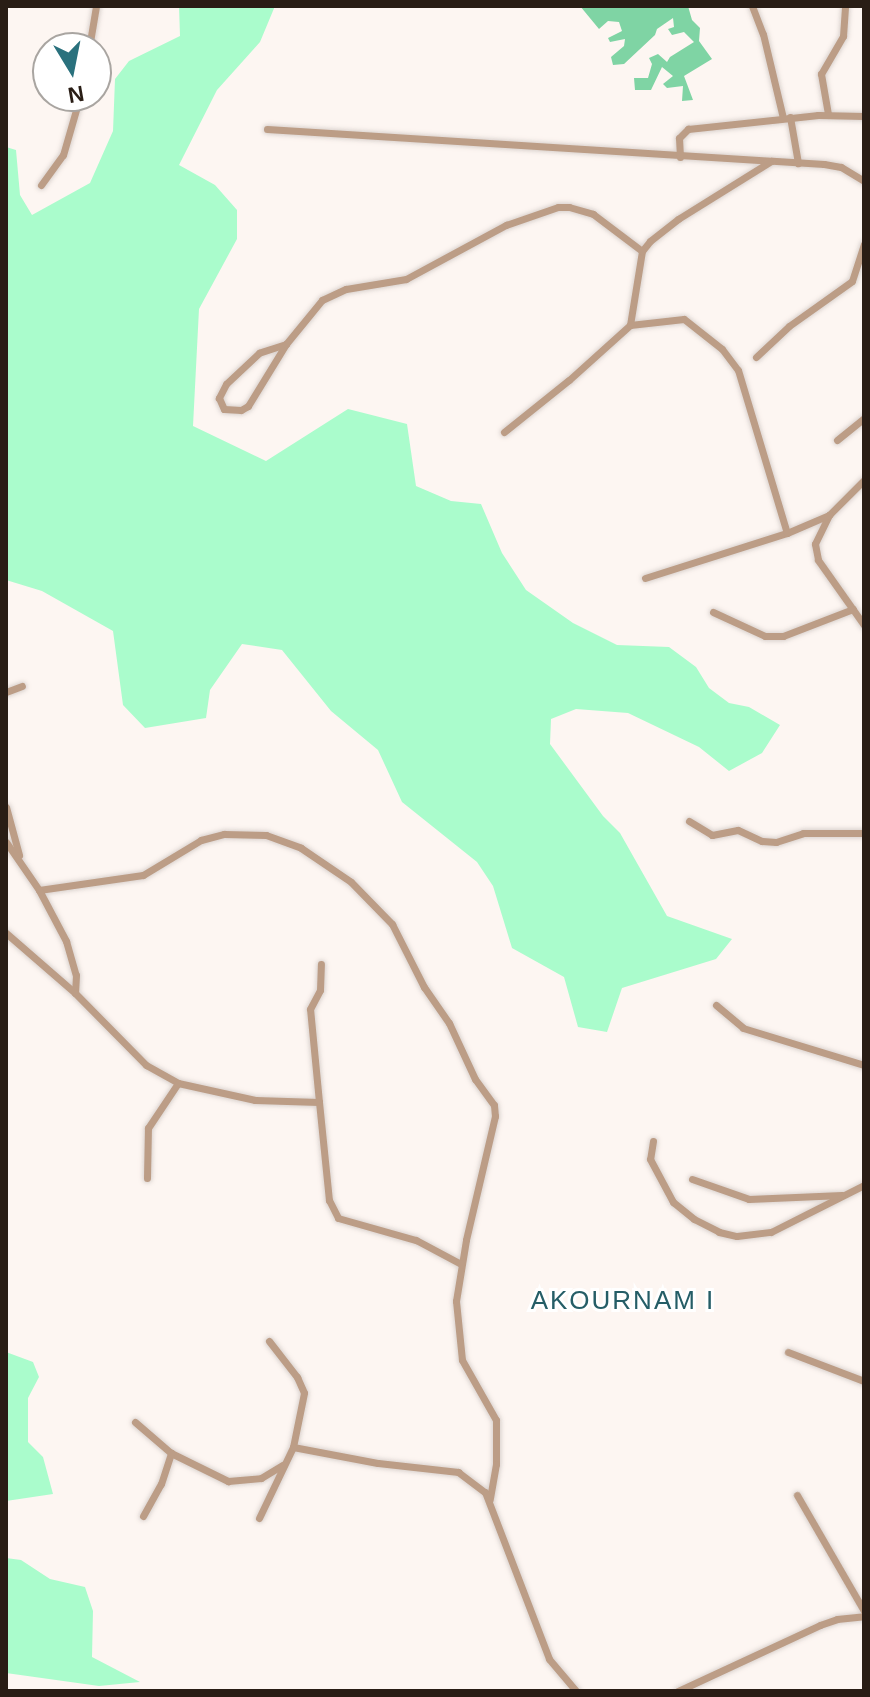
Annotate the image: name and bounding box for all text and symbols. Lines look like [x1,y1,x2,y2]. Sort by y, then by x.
north arrow [32,32,112,112]
text: N [66,80,86,108]
district label: AKOURNAM I [531,1285,715,1317]

